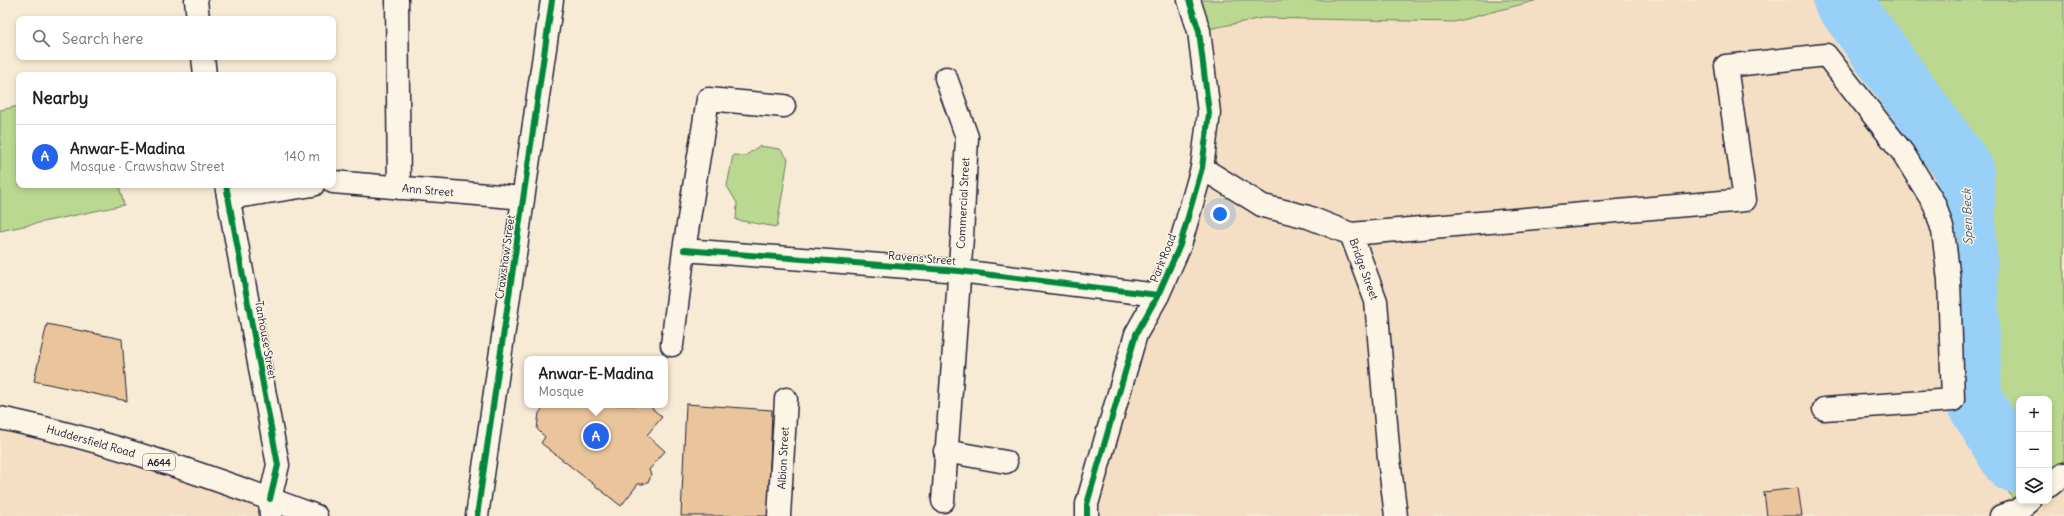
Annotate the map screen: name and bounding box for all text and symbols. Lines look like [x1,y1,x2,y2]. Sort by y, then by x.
search box [16,16,336,60]
icon: search [30,27,52,49]
text: Search here [62,29,143,48]
text: Nearby [32,87,88,109]
text: Anwar-E-Madina [70,139,185,158]
text: A [41,148,49,165]
text: 140 m [284,148,320,165]
street label: Commercial Street [954,157,972,249]
text: Mosque · Crawshaw Street [70,158,225,175]
street label: Ann Street [402,181,455,199]
water label: Spen Beck [1958,188,1975,245]
your location [1210,204,1230,224]
street label: Crawshaw Street [492,214,518,300]
street label: Park Road [1147,231,1179,284]
street label: Bridge Street [1346,236,1382,302]
street label: Ravens Street [888,248,957,268]
street label: Tanhouse Street [252,300,280,381]
popup [524,356,668,408]
text: Anwar-E-Madina [539,364,653,383]
text: Mosque [539,383,584,400]
map controls [2016,396,2052,504]
button: + [2016,396,2052,432]
pin: A [583,421,609,451]
street label: Huddersfield Road [45,422,138,461]
street label: Albion Street [774,426,792,490]
button: − [2016,432,2052,468]
road number: A644 [143,454,175,470]
button: layers [2016,468,2052,504]

